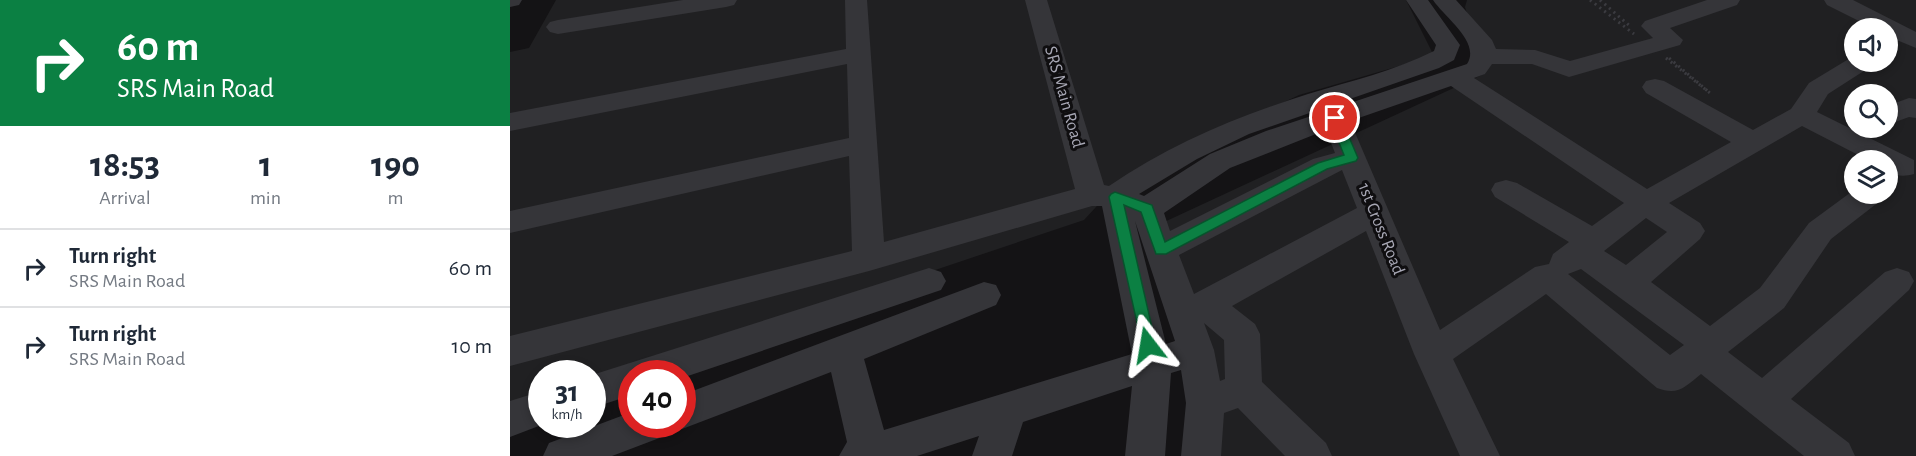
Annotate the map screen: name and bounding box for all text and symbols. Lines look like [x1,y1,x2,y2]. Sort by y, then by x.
map controls [1844,18,1898,204]
button: sound [1844,18,1898,72]
icon: right [18,24,96,102]
text: 60 m [117,26,199,68]
street label: SRS Main Road [1041,44,1087,150]
text: SRS Main Road [117,75,274,102]
button: search [1844,84,1898,138]
pin [1309,92,1360,143]
icon: arrive [1318,101,1351,134]
text: 18:53 [90,147,160,183]
text: 1 [259,147,272,183]
text: 190 [371,147,420,183]
button: layers [1844,150,1898,204]
street label: 1st Cross Road [1354,181,1408,277]
text: Arrival [99,188,151,208]
text: min [250,188,281,208]
text: m [388,188,404,208]
text: Turn right [69,245,156,267]
icon: right [18,252,51,285]
text: 60 m [449,257,492,279]
text: SRS Main Road [69,271,185,291]
position arrow [1116,313,1180,377]
text: Turn right [69,323,156,345]
icon: right [18,330,51,363]
text: 10 m [452,335,492,357]
text: SRS Main Road [69,349,185,369]
speed limit sign: 40 [618,360,696,438]
text: 31 [555,377,579,407]
text: km/h [552,407,582,422]

